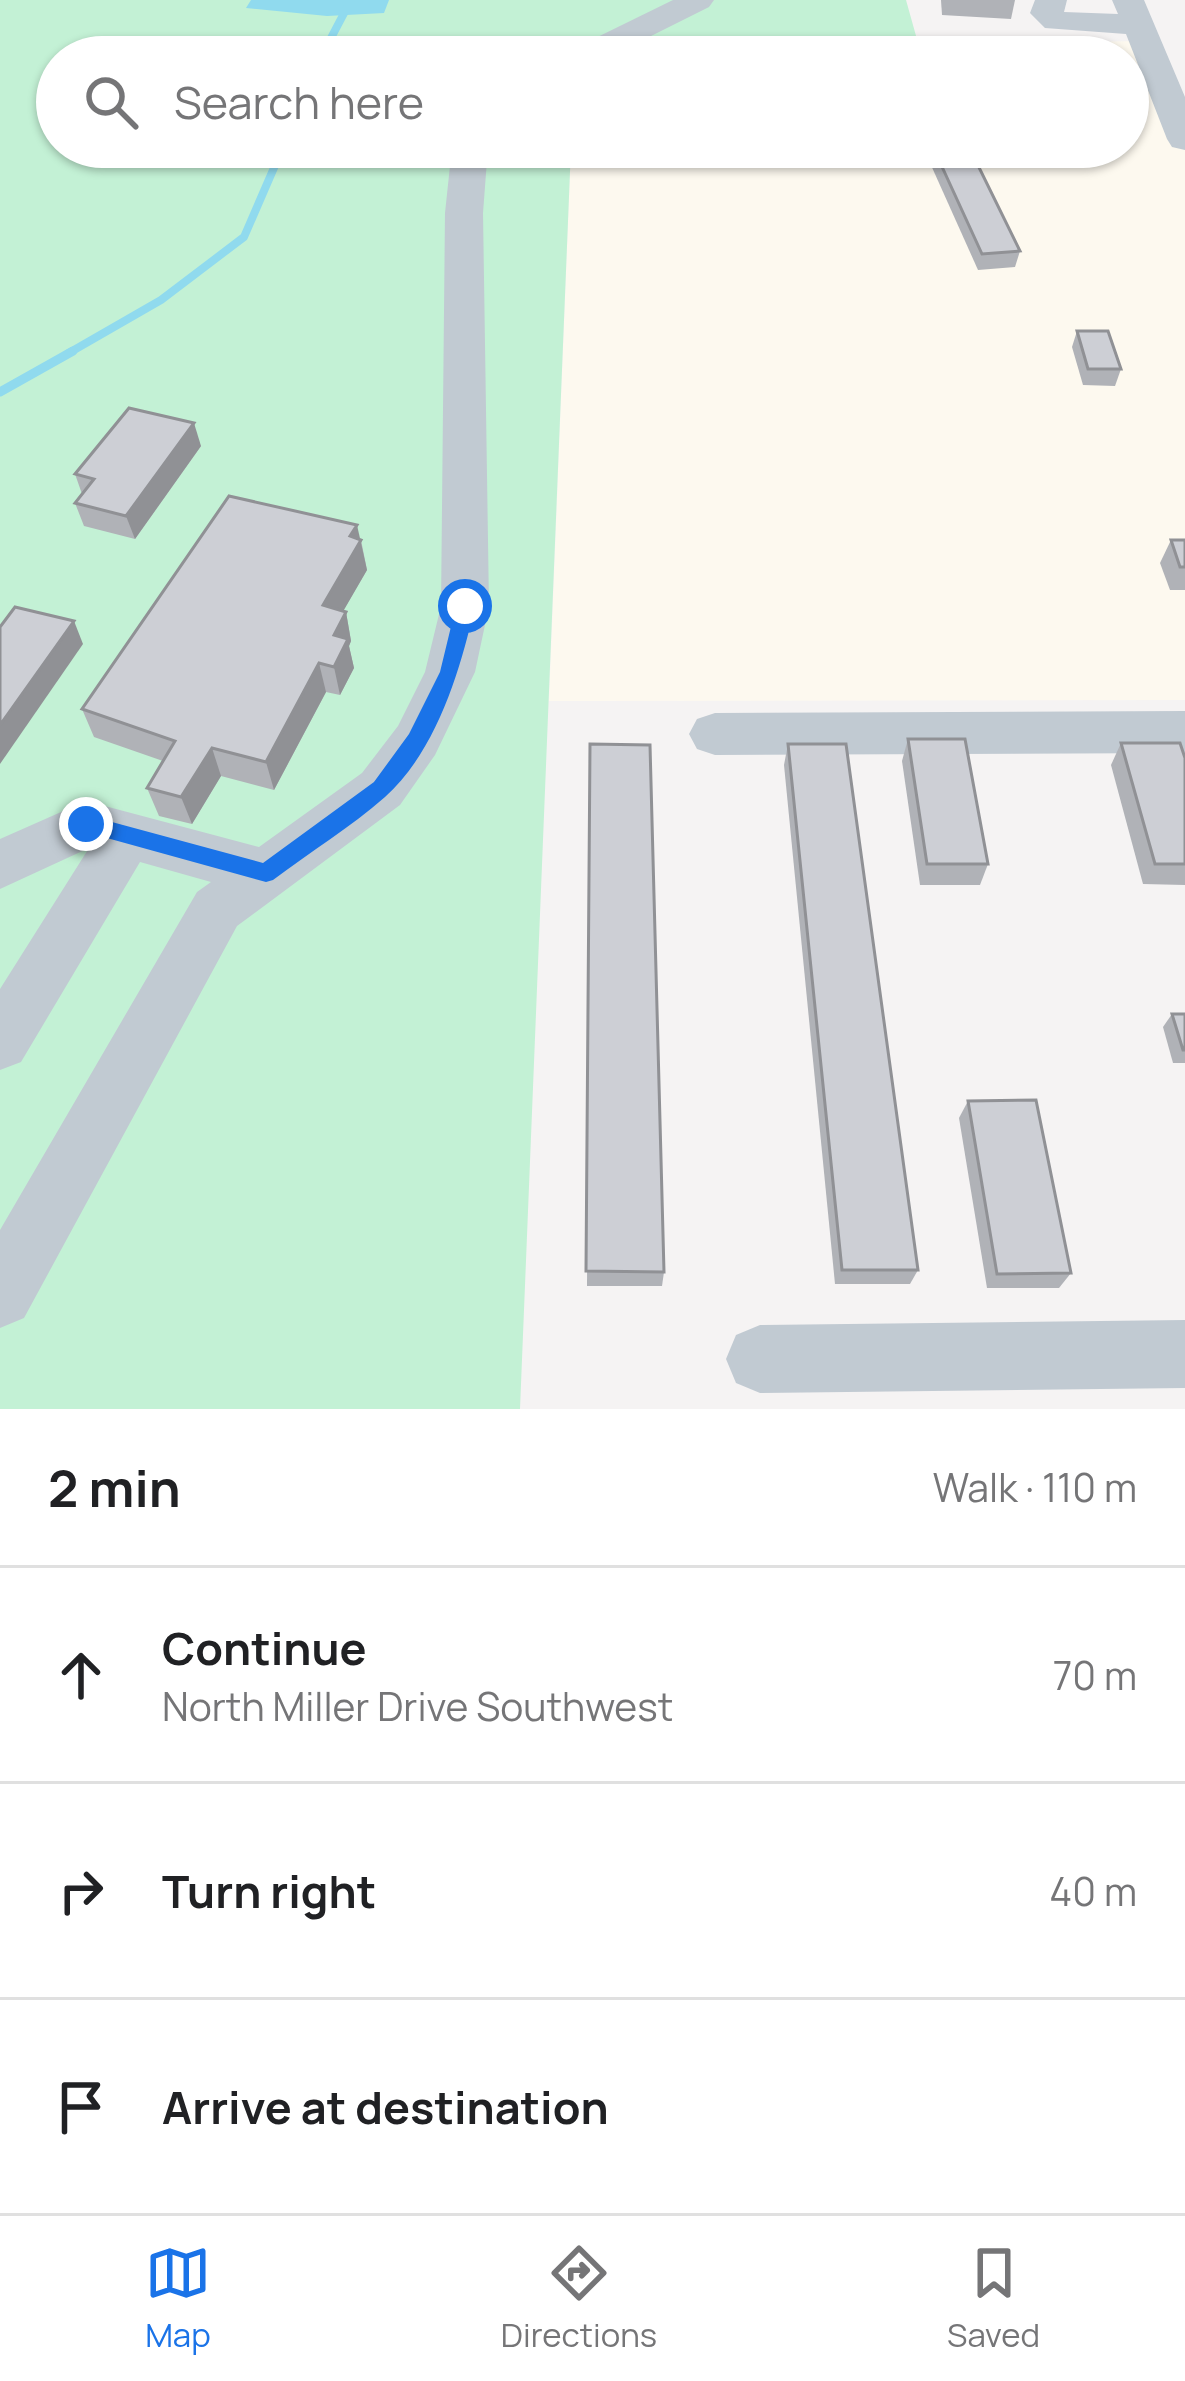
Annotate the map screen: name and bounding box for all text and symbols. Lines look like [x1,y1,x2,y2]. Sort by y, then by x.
search box [36,36,1149,168]
icon: search [78,69,144,135]
text: Search here [174,71,424,133]
route start [438,579,492,633]
route end [59,797,113,851]
text: 2 min [48,1453,181,1522]
text: Walk · 110 m [933,1460,1137,1514]
text: Continue [162,1617,367,1679]
icon: ahead [48,1642,114,1708]
text: 70 m [1053,1648,1137,1702]
text: North Miller Drive Southwest [162,1679,673,1733]
icon: right [48,1858,114,1924]
text: Turn right [162,1860,376,1922]
text: 40 m [1049,1864,1137,1918]
icon: arrive [48,2074,114,2140]
text: Arrive at destination [162,2076,609,2138]
tab: Map [145,2240,211,2357]
tab: Directions [501,2240,657,2357]
tab: Saved [947,2240,1040,2357]

